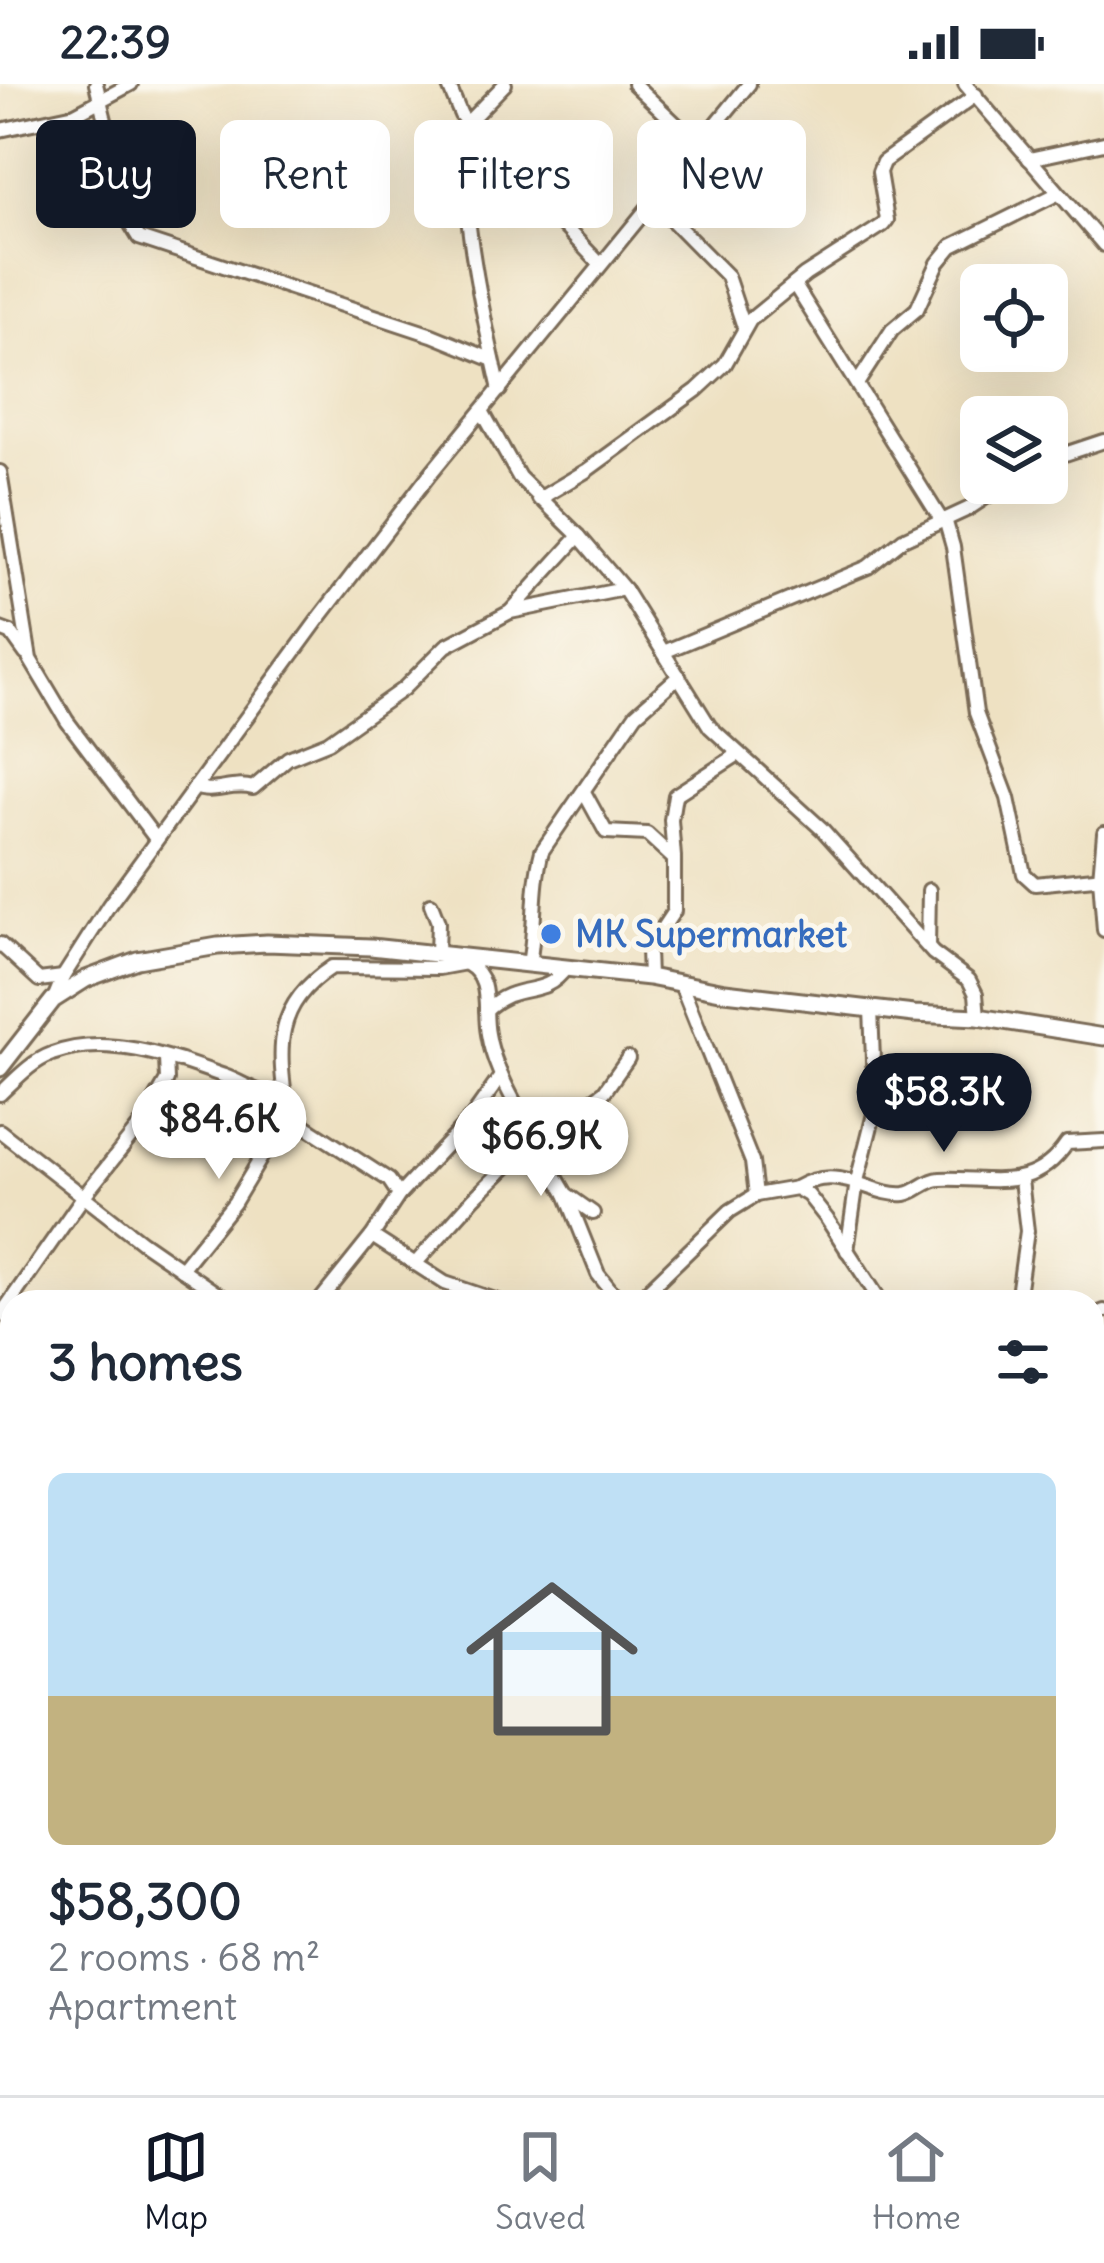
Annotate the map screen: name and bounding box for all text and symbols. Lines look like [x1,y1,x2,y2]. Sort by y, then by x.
text: 22:39 [60,14,171,70]
chip: Buy [36,120,196,228]
chip: Rent [220,120,390,228]
chip: Filters [414,120,613,228]
chip: New [637,120,806,228]
map controls [960,264,1068,504]
button: locate [960,264,1068,372]
button: layers [960,396,1068,504]
place label: MK Supermarket [575,912,847,957]
marker: MK Supermarket [538,921,564,947]
pin: $58.3K [846,1053,1042,1155]
text: $58.3K [884,1067,1004,1116]
pin: $84.6K [121,1080,317,1182]
text: $84.6K [158,1094,280,1143]
pin: $66.9K [443,1097,639,1199]
text: $66.9K [480,1111,602,1160]
icon: filters [990,1329,1056,1395]
text: 3 homes [48,1330,243,1394]
icon: home [444,1551,660,1767]
text: $58,300 [48,1869,242,1933]
text: 2 rooms · 68 m² [48,1933,320,1982]
text: Apartment [48,1982,237,2031]
tab: Map [143,2124,209,2238]
tab: Saved [495,2124,586,2238]
tab: Home [872,2124,961,2238]

